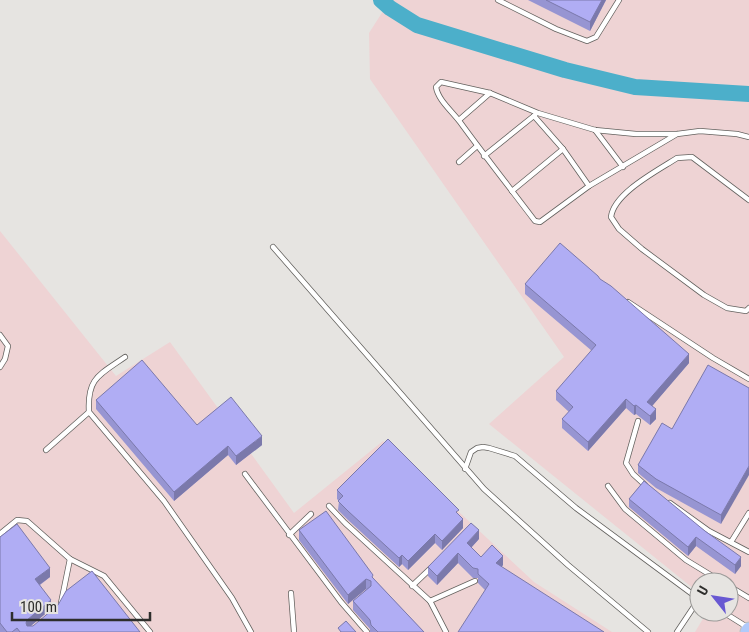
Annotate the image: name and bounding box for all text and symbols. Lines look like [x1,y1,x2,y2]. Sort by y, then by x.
north arrow [689,572,739,622]
text: U [694,583,712,598]
scale bar [12,590,150,622]
text: 100 m [20,598,57,616]

